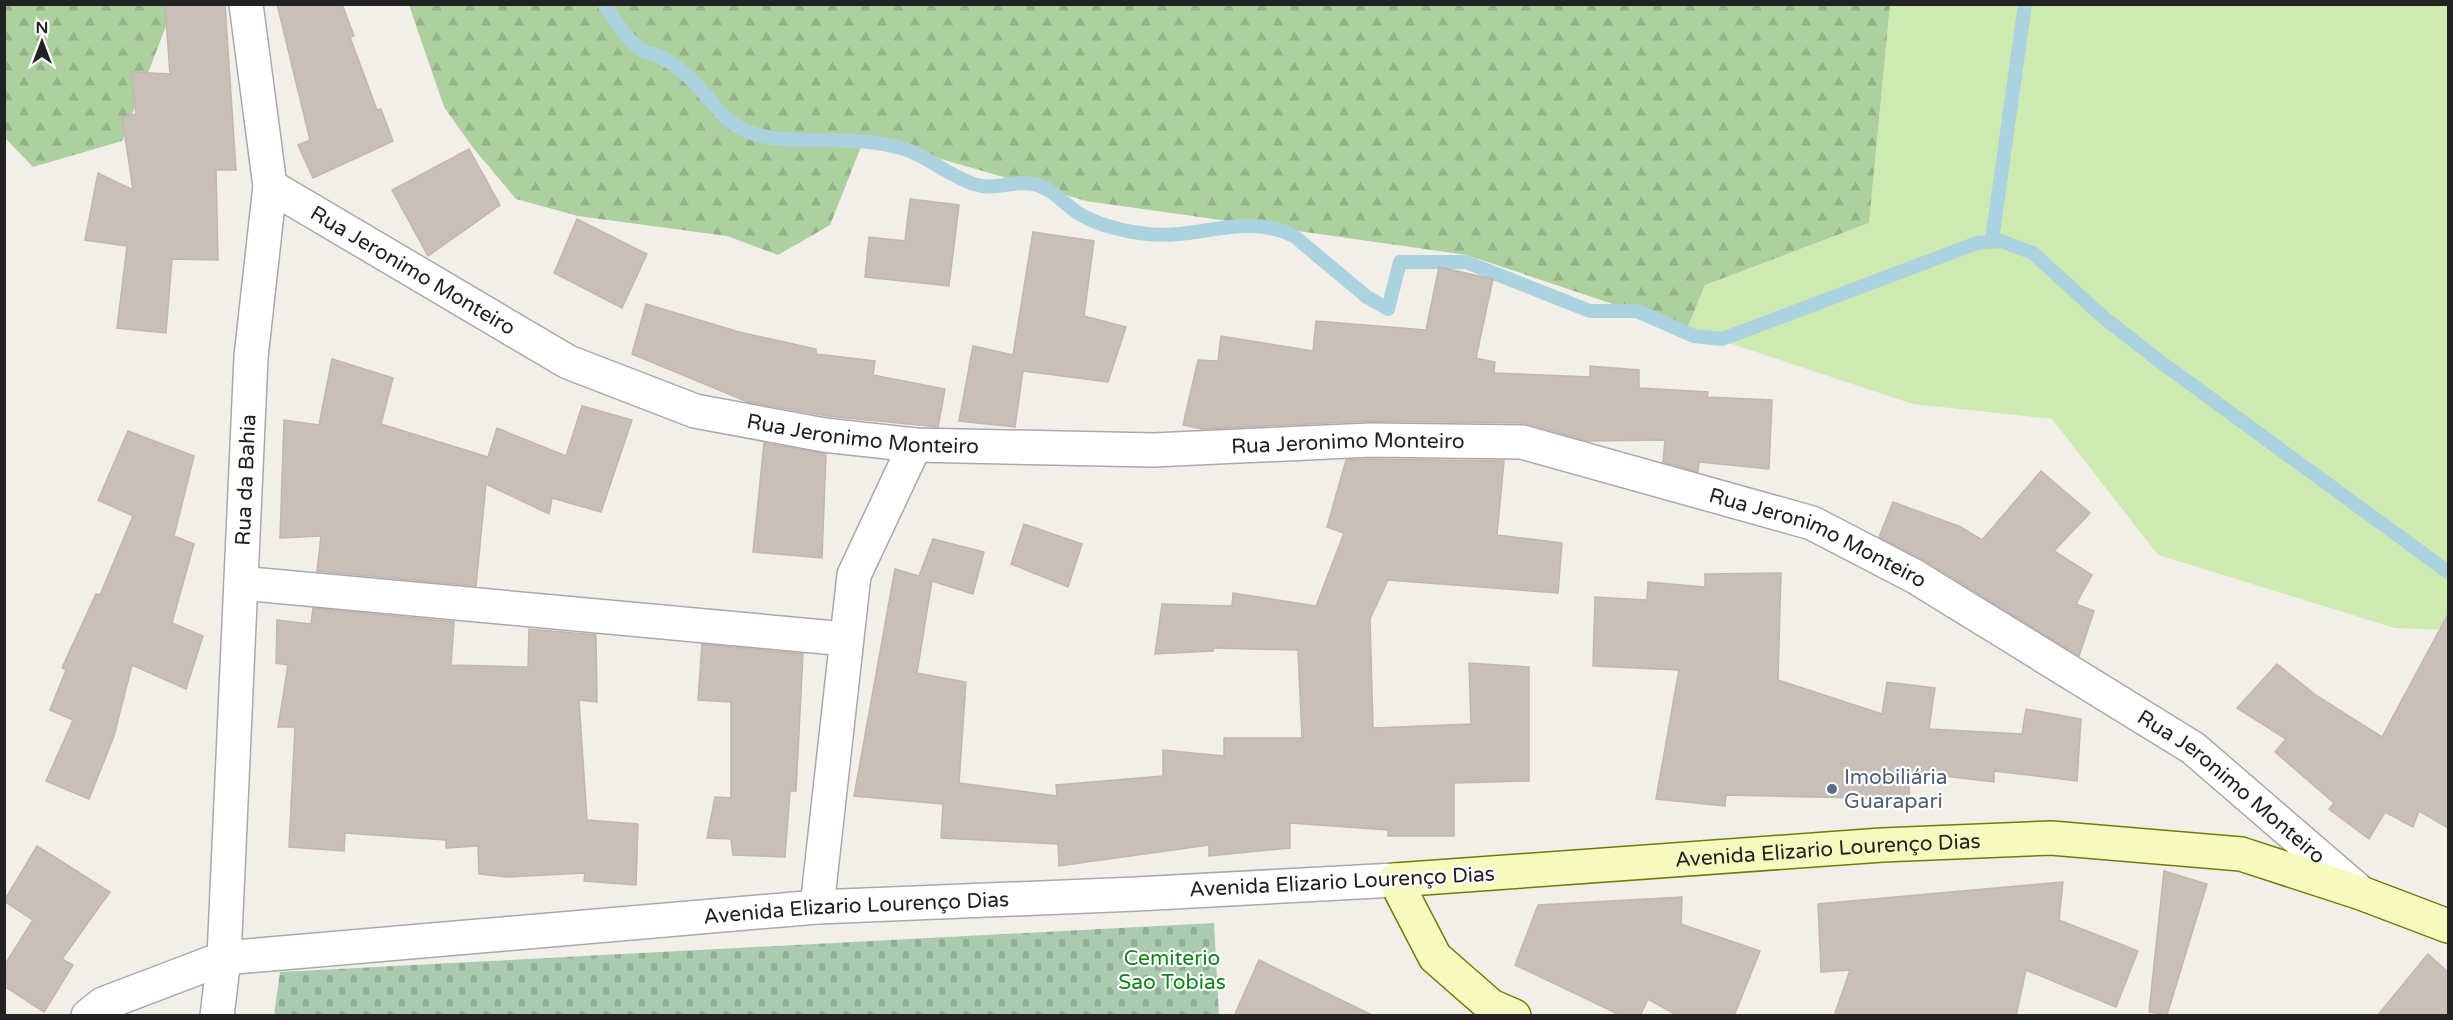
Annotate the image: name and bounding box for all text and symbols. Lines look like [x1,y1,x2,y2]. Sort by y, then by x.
north arrow [12,12,72,72]
text: N [36,18,48,38]
street label: Rua Jeronimo Monteiro [306,200,520,341]
street label: Rua Jeronimo Monteiro [745,408,979,459]
street label: Rua da Bahia [230,414,261,546]
street label: Rua Jeronimo Monteiro [1230,427,1465,459]
street label: Rua Jeronimo Monteiro [1706,482,1931,593]
street label: Rua Jeronimo Monteiro [2133,704,2330,869]
place label: Imobiliária Guarapari [1844,765,1948,814]
marker: Imobiliária Guarapari [1825,782,1839,796]
street label: Avenida Elizario Lourenço Dias [1674,828,1981,872]
street label: Avenida Elizario Lourenço Dias [1189,862,1495,902]
street label: Avenida Elizario Lourenço Dias [702,887,1010,929]
park label: Cemiterio Sao Tobias [1118,946,1226,995]

